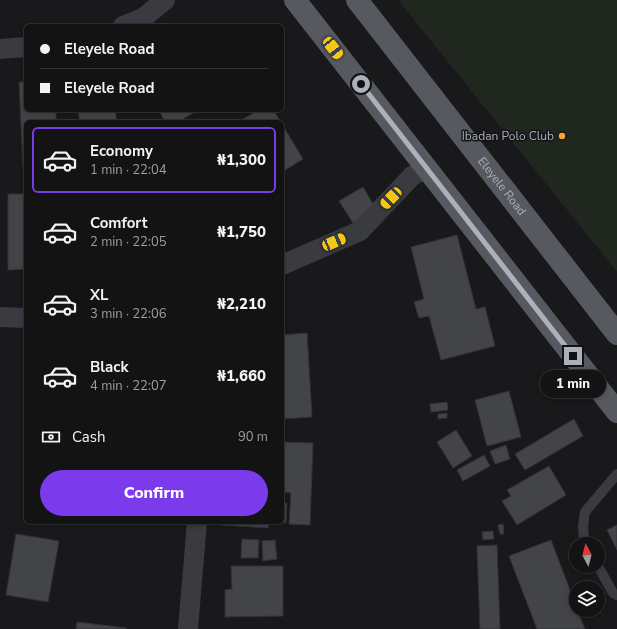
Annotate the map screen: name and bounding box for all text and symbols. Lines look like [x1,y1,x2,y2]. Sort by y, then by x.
car [321,35,345,61]
text: Eleyele Road [64,39,154,59]
route start [352,75,370,93]
text: Eleyele Road [64,78,154,98]
place label: Ibadan Polo Club [462,128,554,144]
marker: Ibadan Polo Club [557,131,567,141]
text: Economy [90,141,153,161]
icon: car [42,142,78,178]
text: ₦1,300 [217,150,266,170]
street label: Eleyele Road [474,154,530,219]
text: 1 min · 22:04 [90,161,166,179]
car [378,185,404,211]
text: Comfort [90,213,147,233]
icon: car [42,214,78,250]
text: ₦1,750 [217,222,266,242]
car [321,232,347,252]
text: 2 min · 22:05 [90,233,166,251]
text: XL [90,285,109,305]
icon: car [42,286,78,322]
text: ₦2,210 [217,294,266,314]
text: 3 min · 22:06 [90,305,166,323]
route end [564,347,582,365]
text: Black [90,357,128,377]
icon: car [42,358,78,394]
text: ₦1,660 [217,366,266,386]
callout: 1 min [540,370,606,398]
text: 1 min [556,375,590,393]
text: 4 min · 22:07 [90,377,166,395]
icon: cash [40,426,62,448]
text: Cash [72,427,106,447]
text: 90 m [238,428,268,446]
button: Confirm [40,470,268,516]
north arrow [569,537,605,573]
map controls [569,537,605,617]
button: layers [569,581,605,617]

